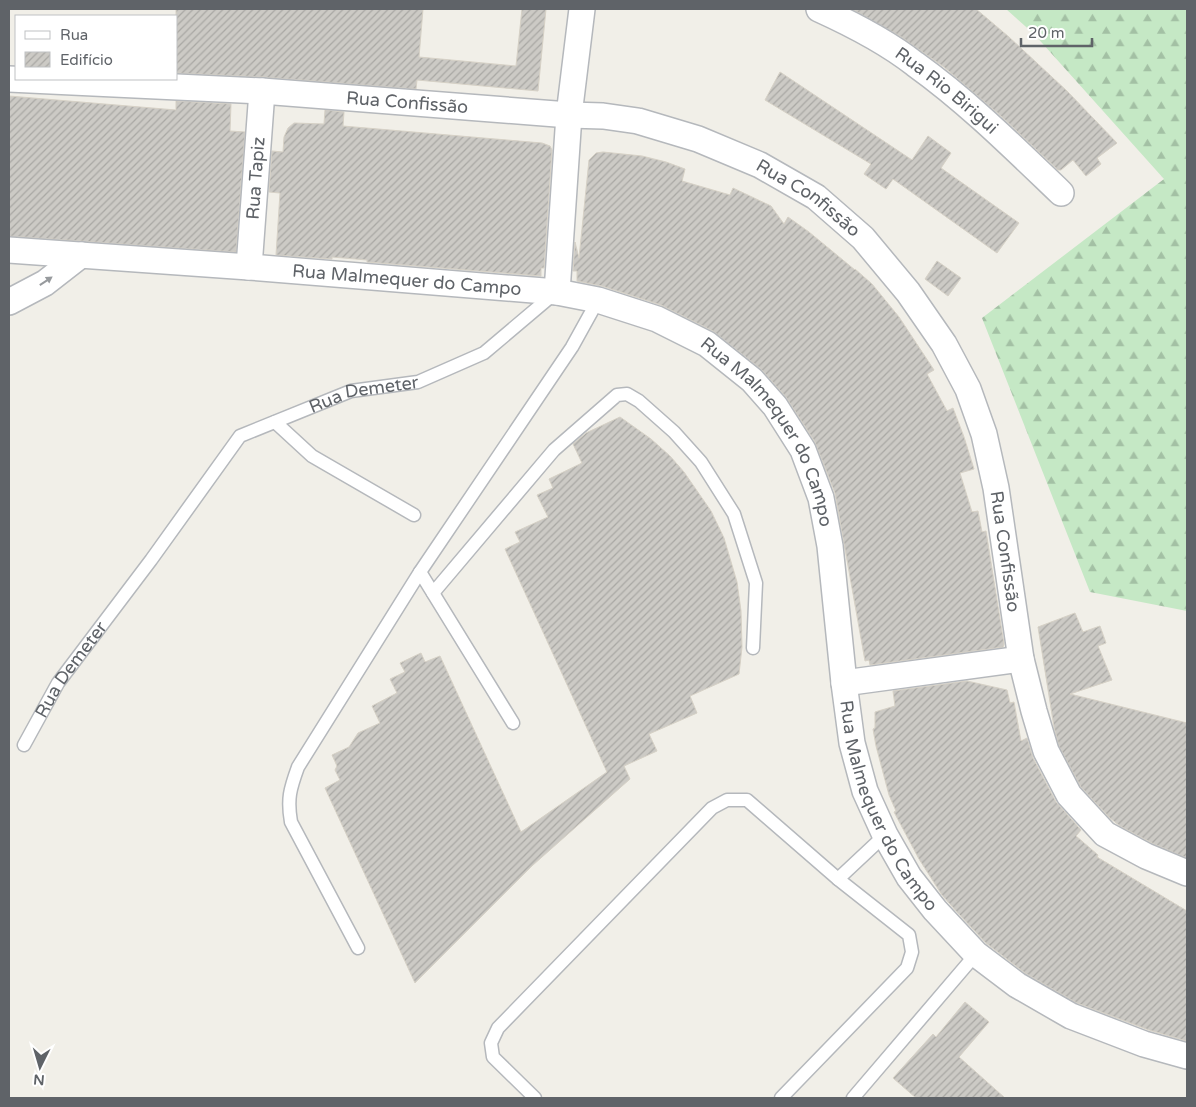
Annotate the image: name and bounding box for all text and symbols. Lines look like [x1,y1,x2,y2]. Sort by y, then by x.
legend [15,15,178,80]
scale bar [1021,15,1092,47]
text: 20 m [1028,24,1065,42]
text: Rua [60,26,88,44]
street label: Rua Rio Birigui [891,42,1003,139]
text: Edifício [60,51,113,69]
street label: Rua Confissão [345,87,469,118]
street label: Rua Tapiz [242,136,270,220]
street label: Rua Confissão [752,154,865,242]
street label: Rua Malmequer do Campo [291,260,522,300]
one-way arrow [40,276,53,286]
street label: Rua Malmequer do Campo [696,332,837,529]
street label: Rua Demeter [306,371,420,418]
street label: Rua Confissão [986,489,1025,614]
street label: Rua Demeter [30,617,112,722]
street label: Rua Malmequer do Campo [835,699,943,916]
north arrow [15,1042,65,1092]
text: N [33,1070,45,1088]

